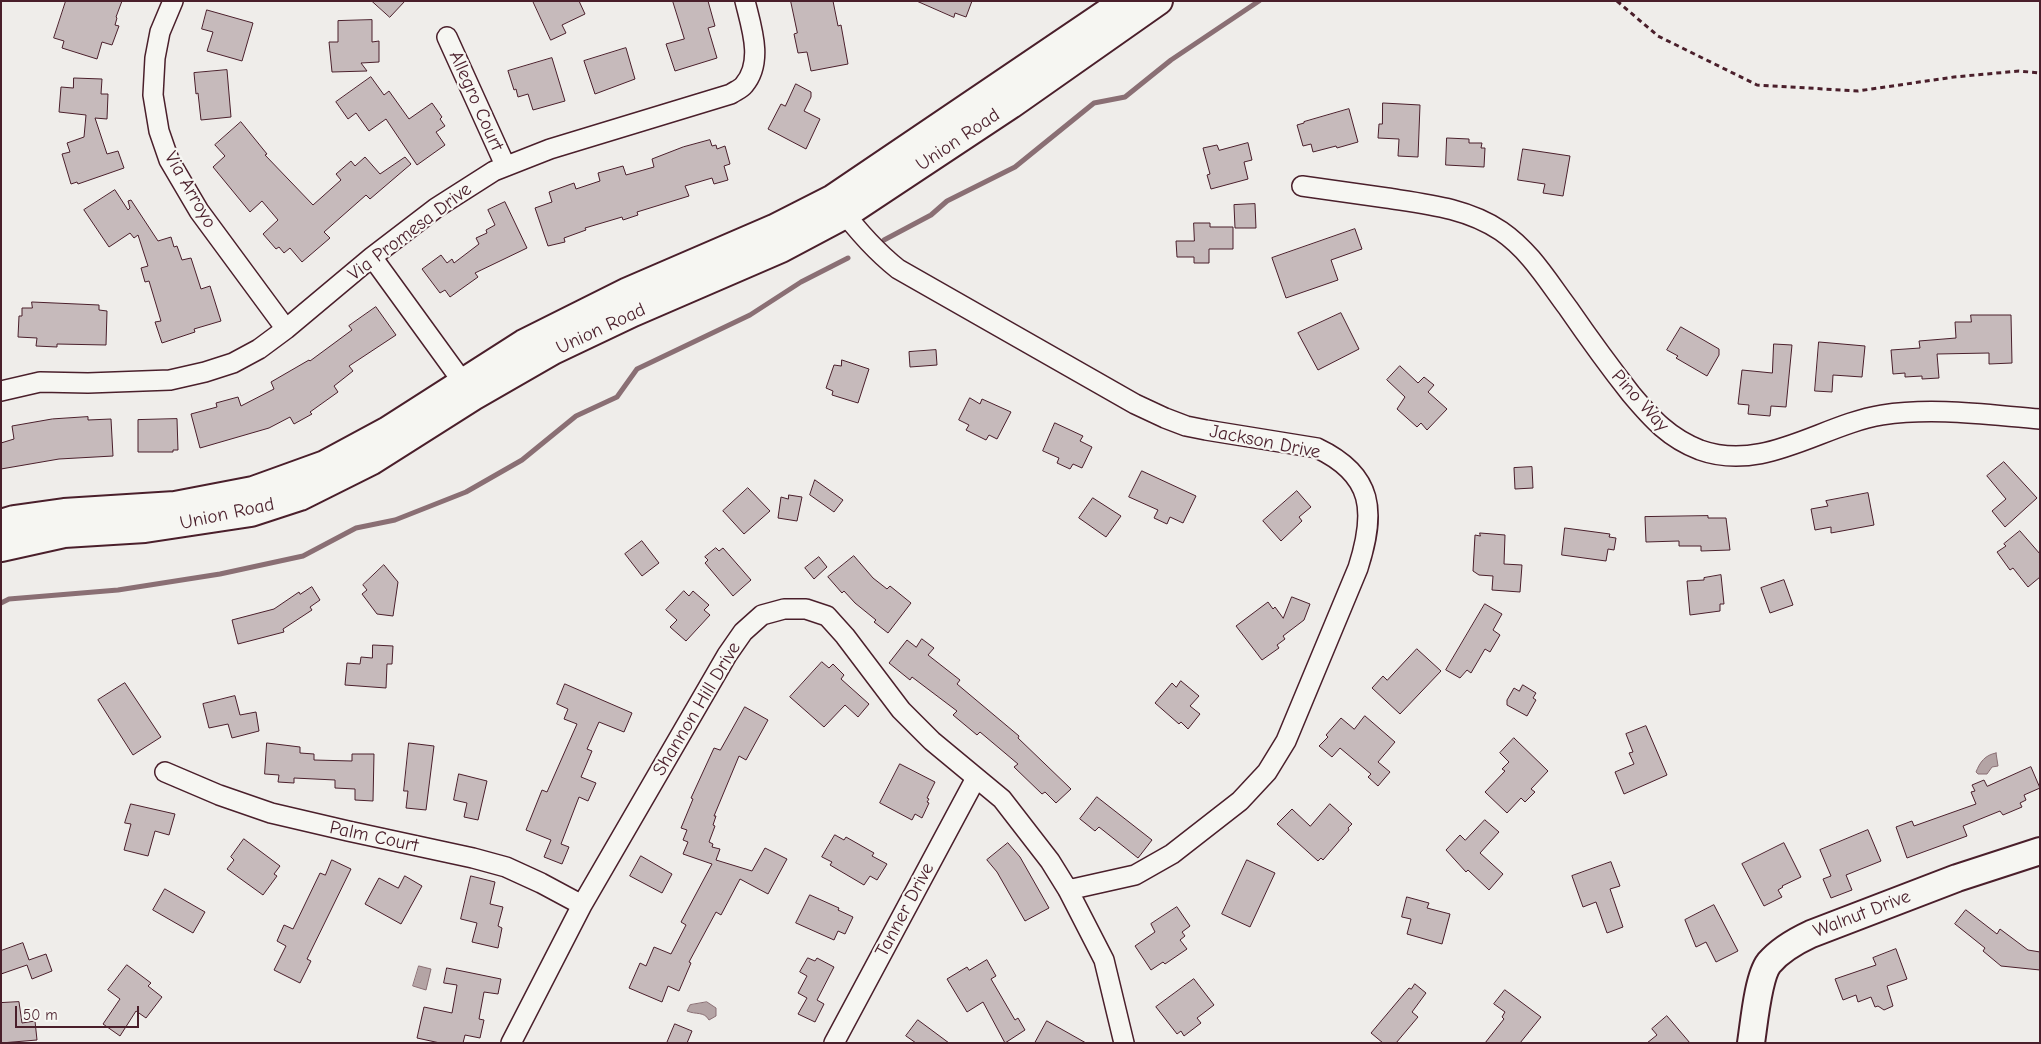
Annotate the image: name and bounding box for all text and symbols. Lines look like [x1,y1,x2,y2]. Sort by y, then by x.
street label: Allegro Court [444,48,508,154]
street label: Union Road [912,104,1004,176]
street label: Via Arroyo [159,148,221,232]
street label: Via Promesa Drive [344,178,476,286]
street label: Union Road [553,298,649,360]
street label: Pino Way [1606,365,1674,437]
street label: Jackson Drive [1208,420,1322,464]
street label: Union Road [178,493,276,535]
street label: Shannon Hill Drive [648,638,746,780]
street label: Palm Court [327,816,421,858]
street label: Tanner Drive [871,859,939,961]
street label: Walnut Drive [1810,885,1914,943]
scale bar [18,996,141,1028]
text: 50 m [23,1006,58,1024]

